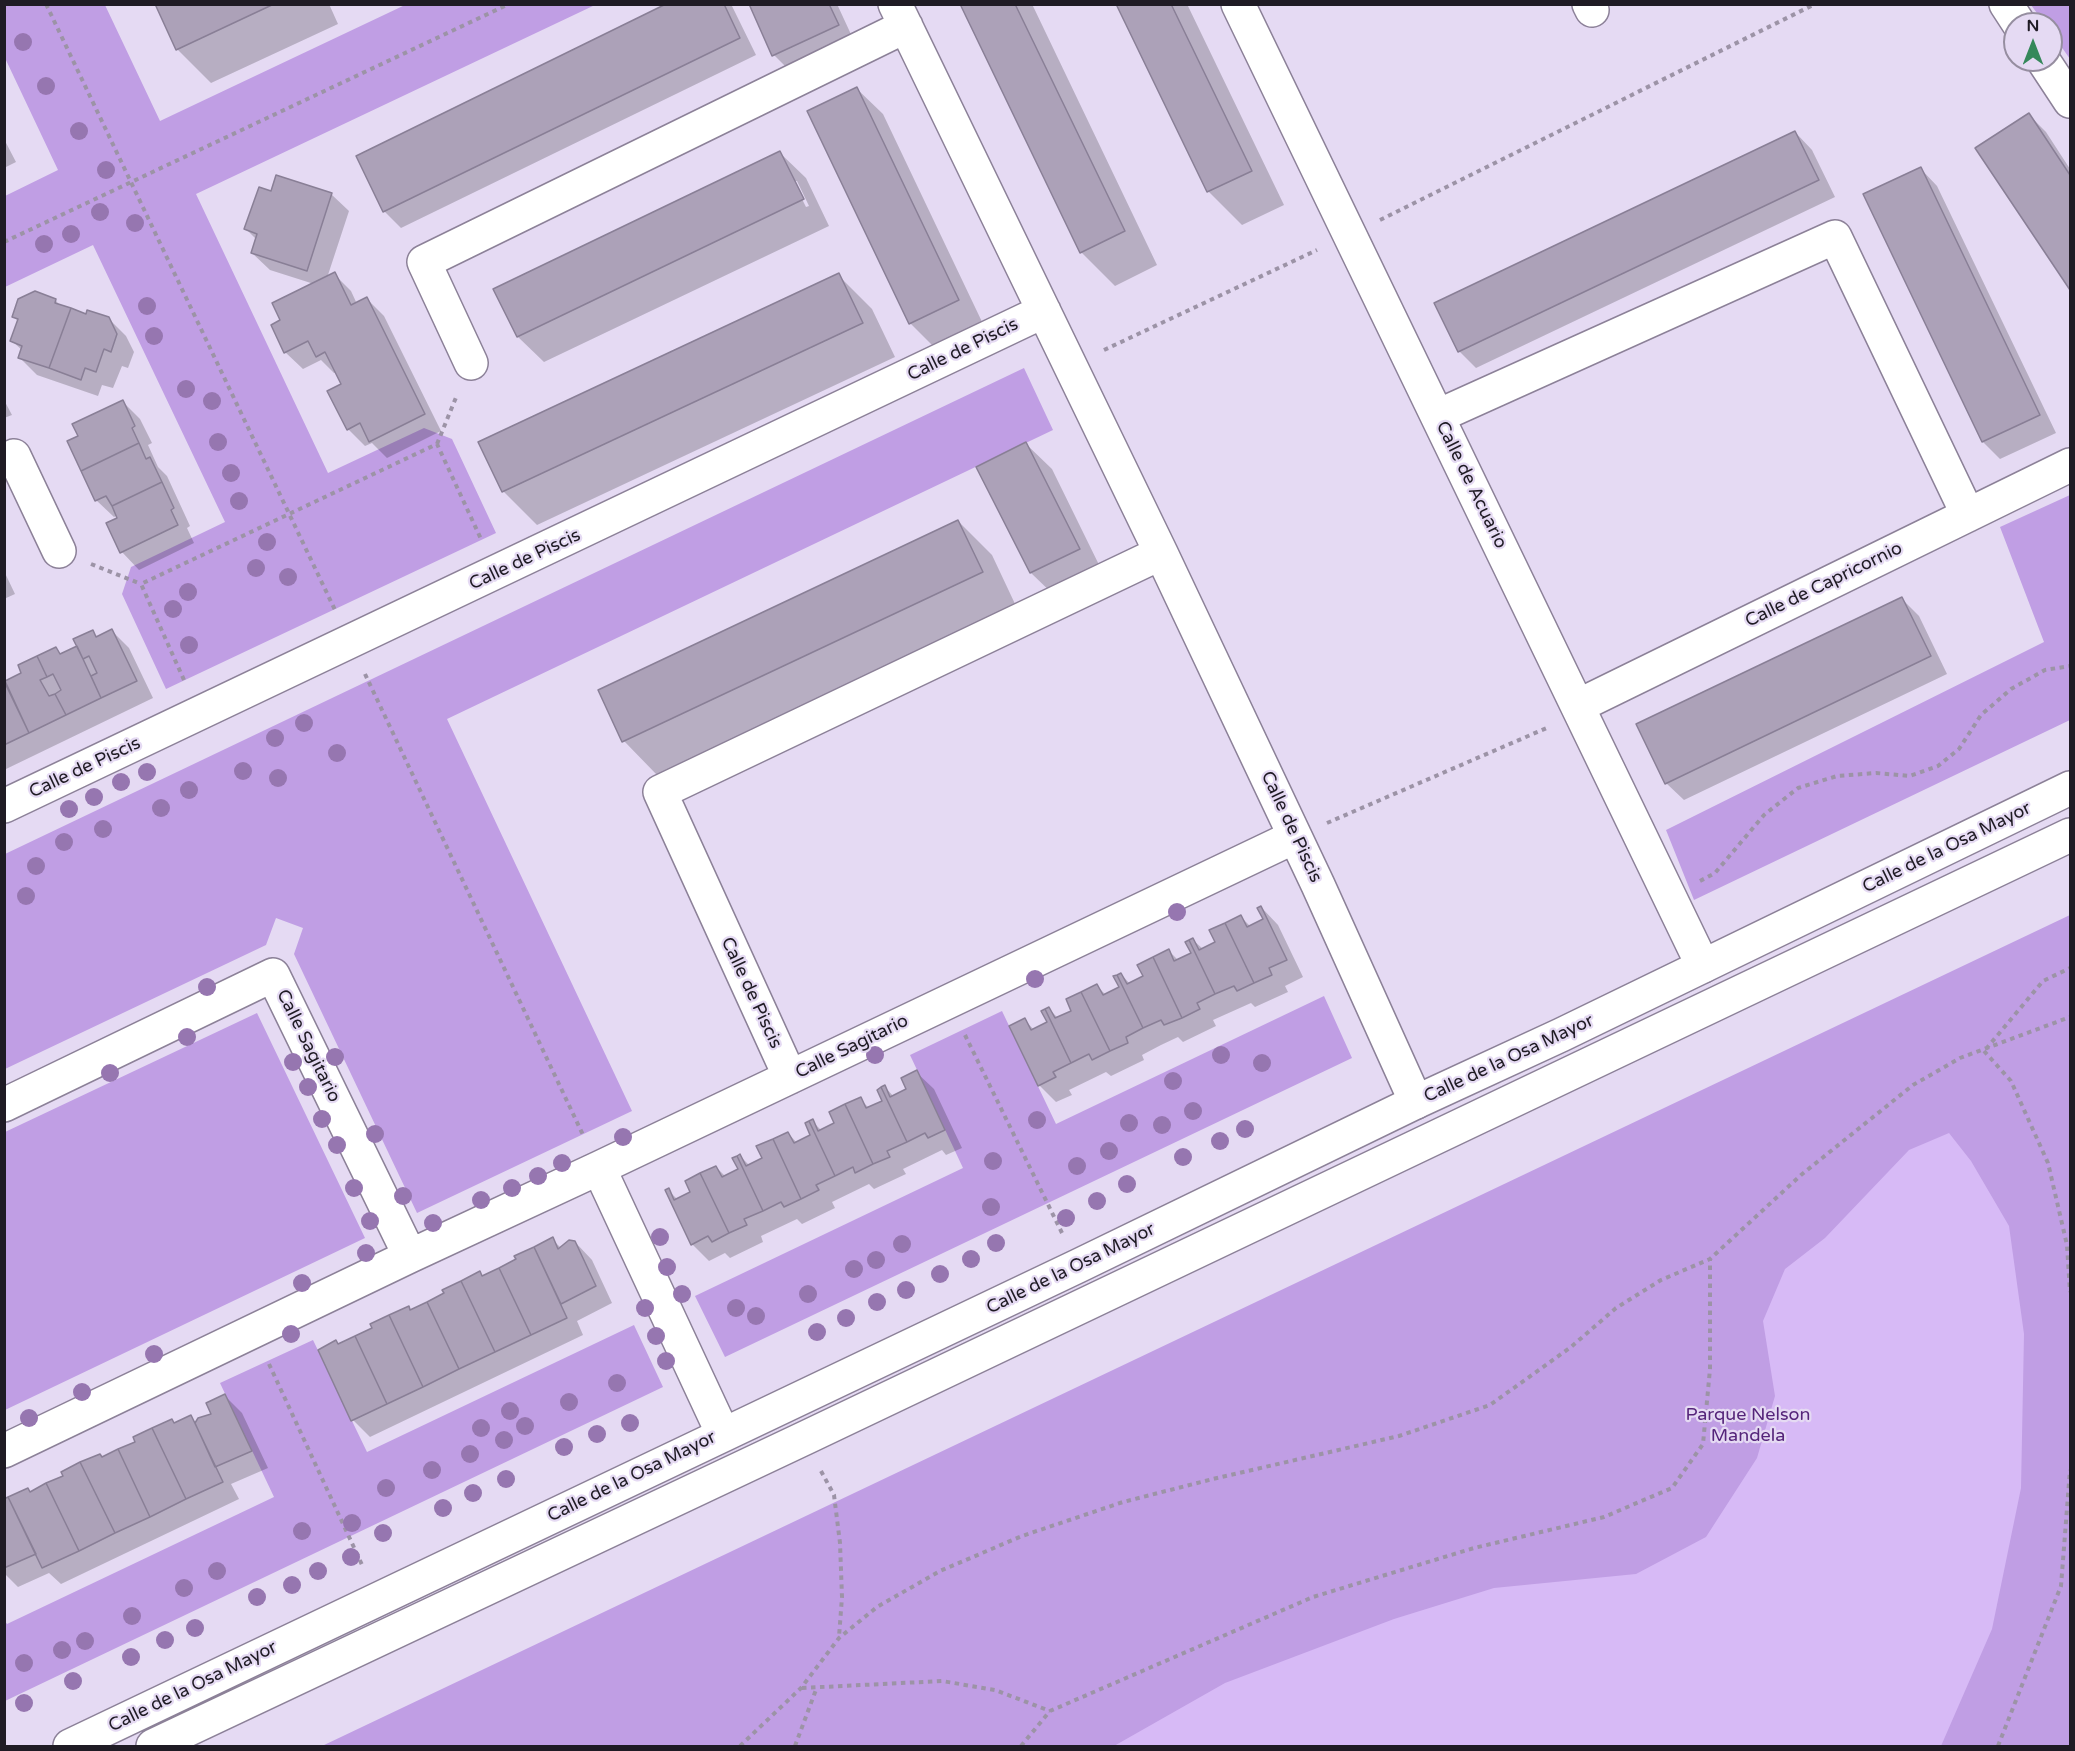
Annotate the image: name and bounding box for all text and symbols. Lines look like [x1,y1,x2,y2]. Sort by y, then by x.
north arrow [2003,12,2063,72]
text: N [2027,16,2039,36]
street label: Calle de Piscis [904,314,1022,386]
street label: Calle de Acuario [1431,418,1511,552]
street label: Calle de Piscis [466,525,584,595]
street label: Calle de Capricornio [1742,538,1906,632]
street label: Calle de Piscis [26,733,144,803]
street label: Calle de Piscis [1256,768,1326,886]
street label: Calle de la Osa Mayor [1859,798,2035,898]
street label: Calle de Piscis [716,934,786,1052]
street label: Calle Sagitario [271,986,345,1106]
street label: Calle Sagitario [792,1010,912,1084]
street label: Calle de la Osa Mayor [1421,1010,1597,1108]
street label: Calle de la Osa Mayor [983,1219,1159,1319]
park label: Parque Nelson Mandela [1686,1404,1810,1446]
street label: Calle de la Osa Mayor [544,1427,720,1527]
street label: Calle de la Osa Mayor [105,1637,281,1737]

